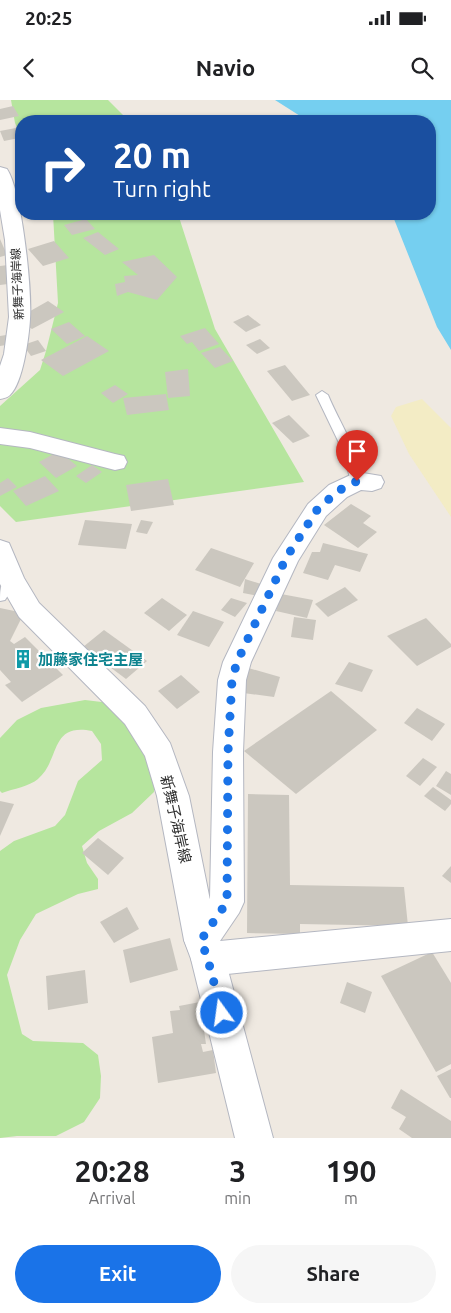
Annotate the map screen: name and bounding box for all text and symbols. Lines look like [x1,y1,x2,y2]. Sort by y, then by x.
text: 20:25 [25,7,73,29]
icon: back [15,54,43,82]
icon: search [408,54,436,82]
text: Navio [196,55,255,80]
icon: right [30,135,95,200]
text: 20 m [113,135,191,175]
text: Turn right [113,176,211,201]
street label: 新舞子海岸線 [9,248,25,320]
pin [336,430,378,481]
icon: arrive [343,437,371,465]
building icon: 加藤家住宅主屋 [12,648,34,670]
place label: 加藤家住宅主屋 [38,651,143,668]
street label: 新舞子海岸線 [158,773,194,865]
position arrow [195,986,247,1038]
text: 20:28 [75,1154,150,1188]
text: 3 [229,1154,246,1188]
text: 190 [326,1154,376,1188]
text: Arrival [89,1189,135,1207]
text: min [224,1189,251,1207]
text: m [344,1189,358,1207]
button: Exit [15,1245,221,1303]
button: Share [231,1245,436,1303]

